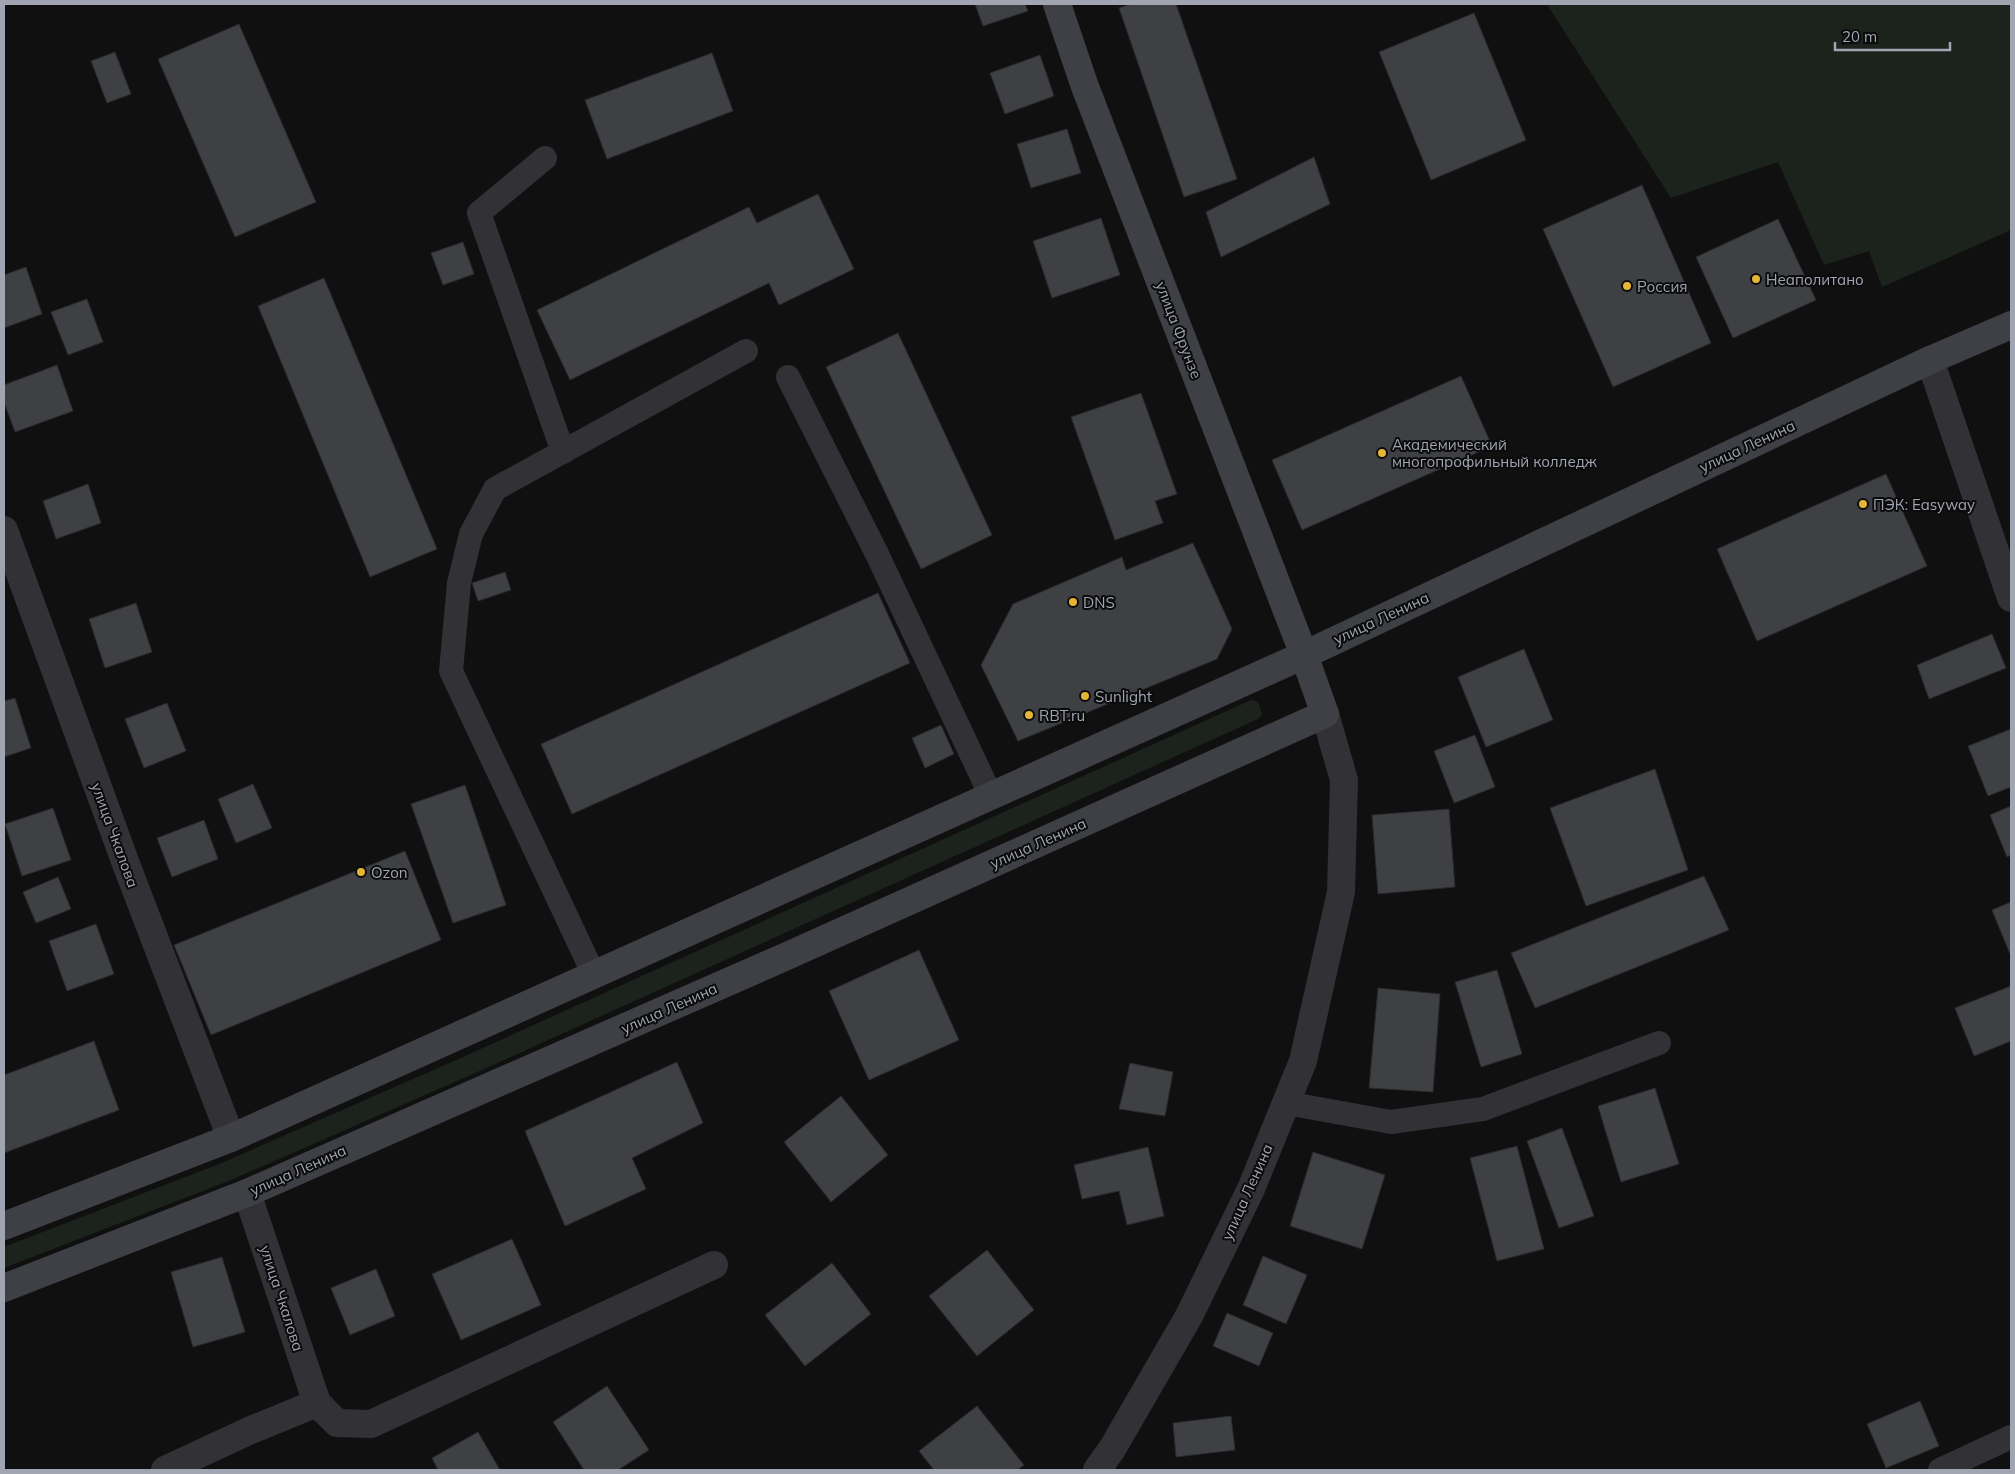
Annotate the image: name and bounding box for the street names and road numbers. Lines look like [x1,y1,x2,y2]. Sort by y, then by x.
street label: улица Фрунзе [1152,279,1206,381]
street label: улица Ленина [1696,416,1798,476]
street label: улица Ленина [1330,588,1432,648]
street label: улица Чкалова [87,780,143,890]
street label: улица Ленина [987,813,1089,873]
street label: улица Ленина [618,978,720,1038]
street label: улица Ленина [247,1140,349,1200]
street label: улица Ленина [1217,1141,1277,1243]
street label: улица Чкалова [256,1243,308,1353]

